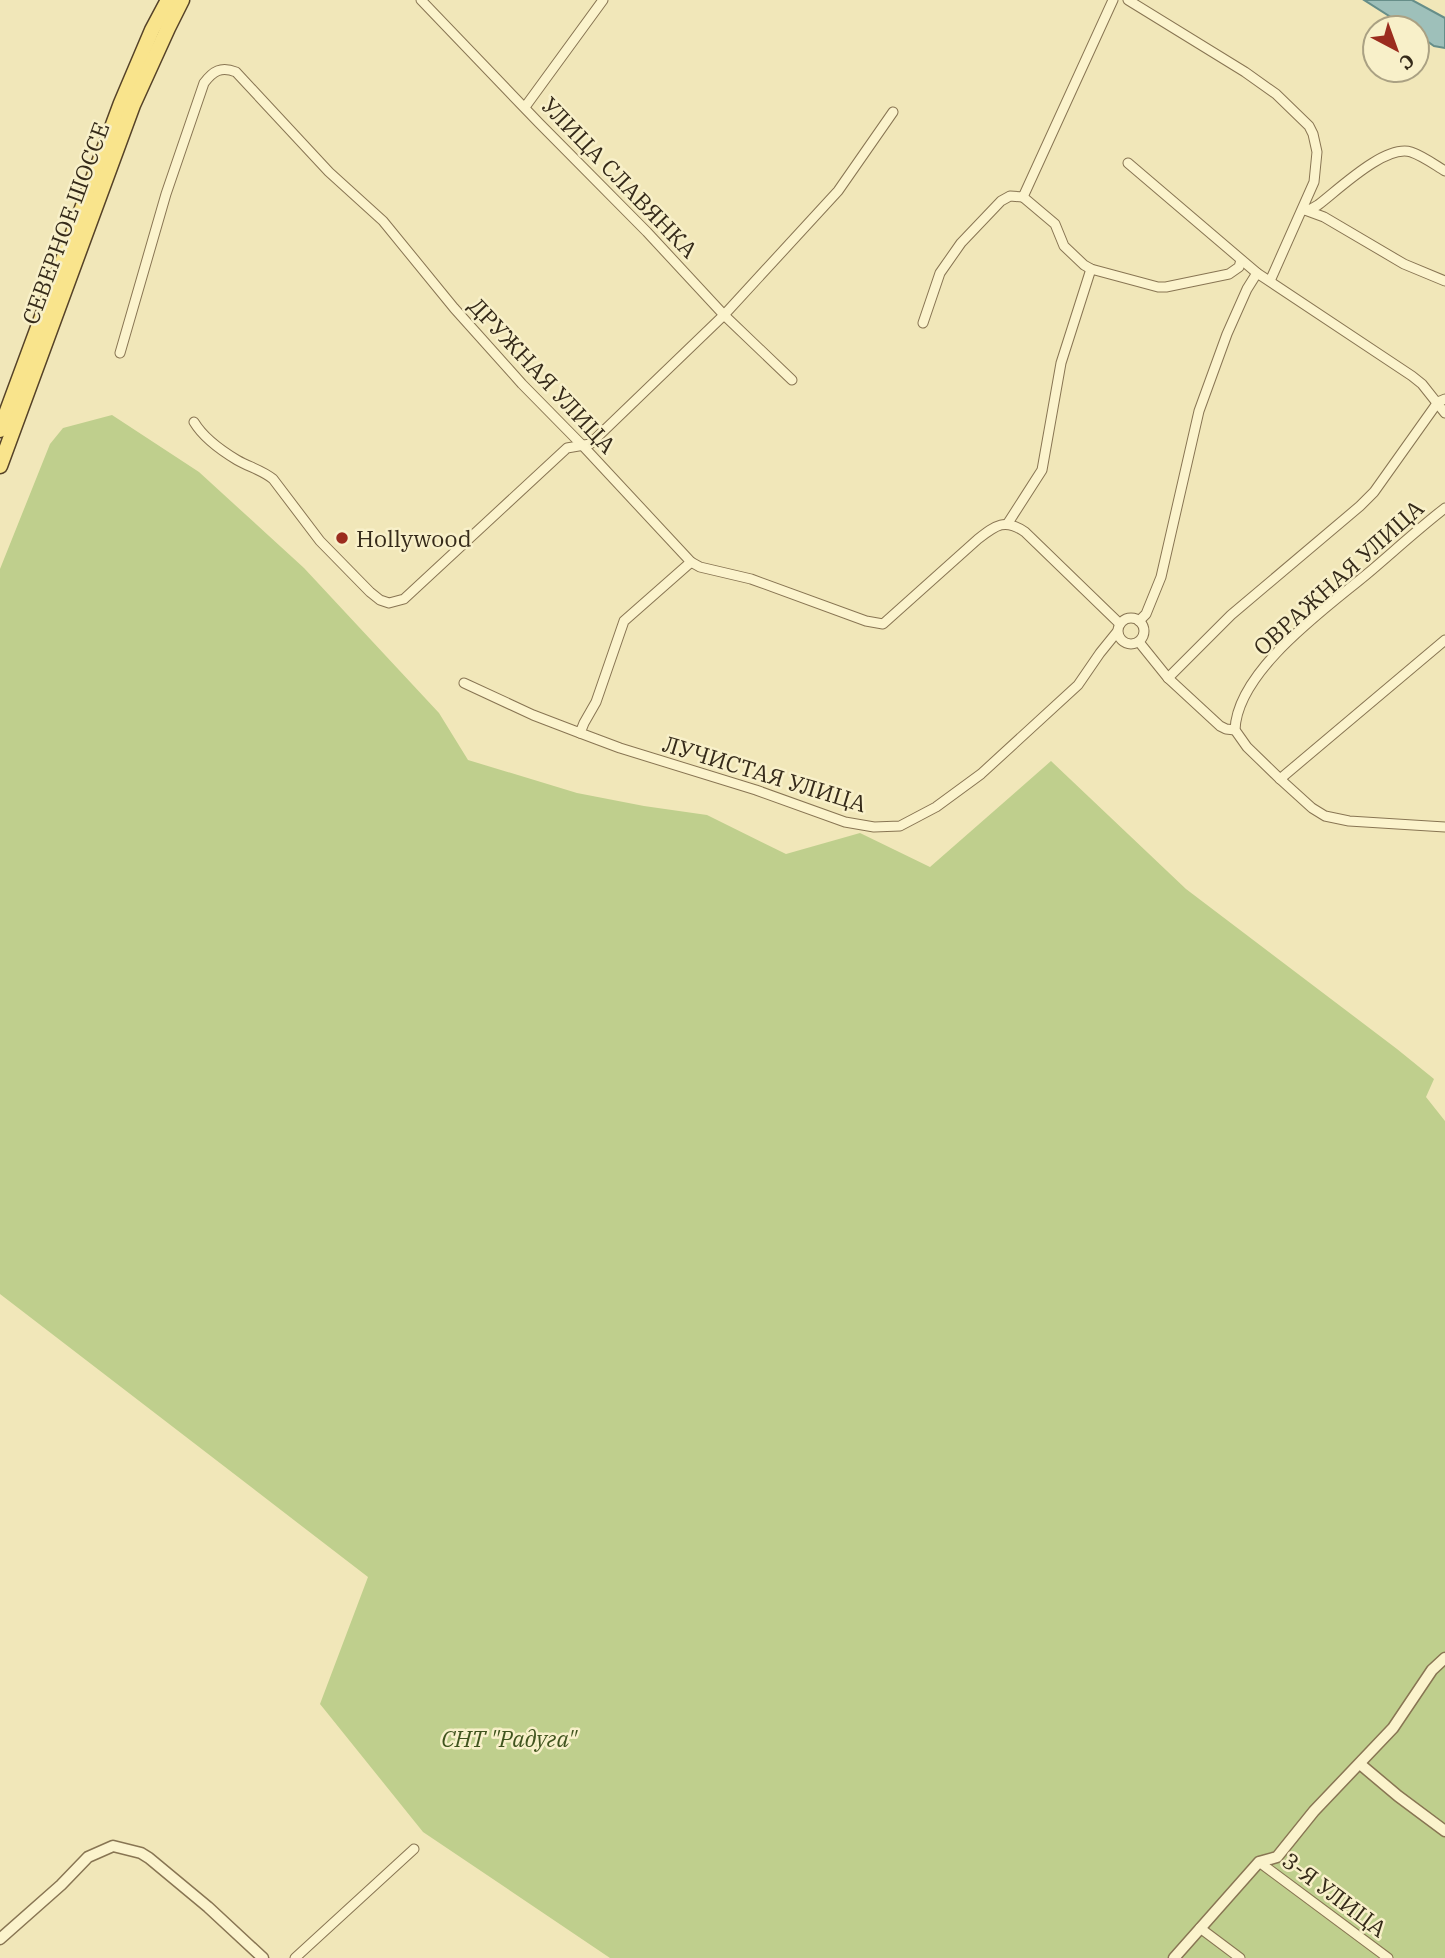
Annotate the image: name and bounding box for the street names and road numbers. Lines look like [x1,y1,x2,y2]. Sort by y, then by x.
street label: УЛИЦА СЛАВЯНКА [535,90,705,264]
street label: СЕВЕРНОЕ ШОССЕ [14,118,116,328]
street label: ДРУЖНАЯ УЛИЦА [463,291,623,460]
street label: ОВРАЖНАЯ УЛИЦА [1246,492,1430,662]
street label: ЛУЧИСТАЯ УЛИЦА [660,728,871,818]
street label: 3-Я УЛИЦА [1277,1845,1394,1943]

